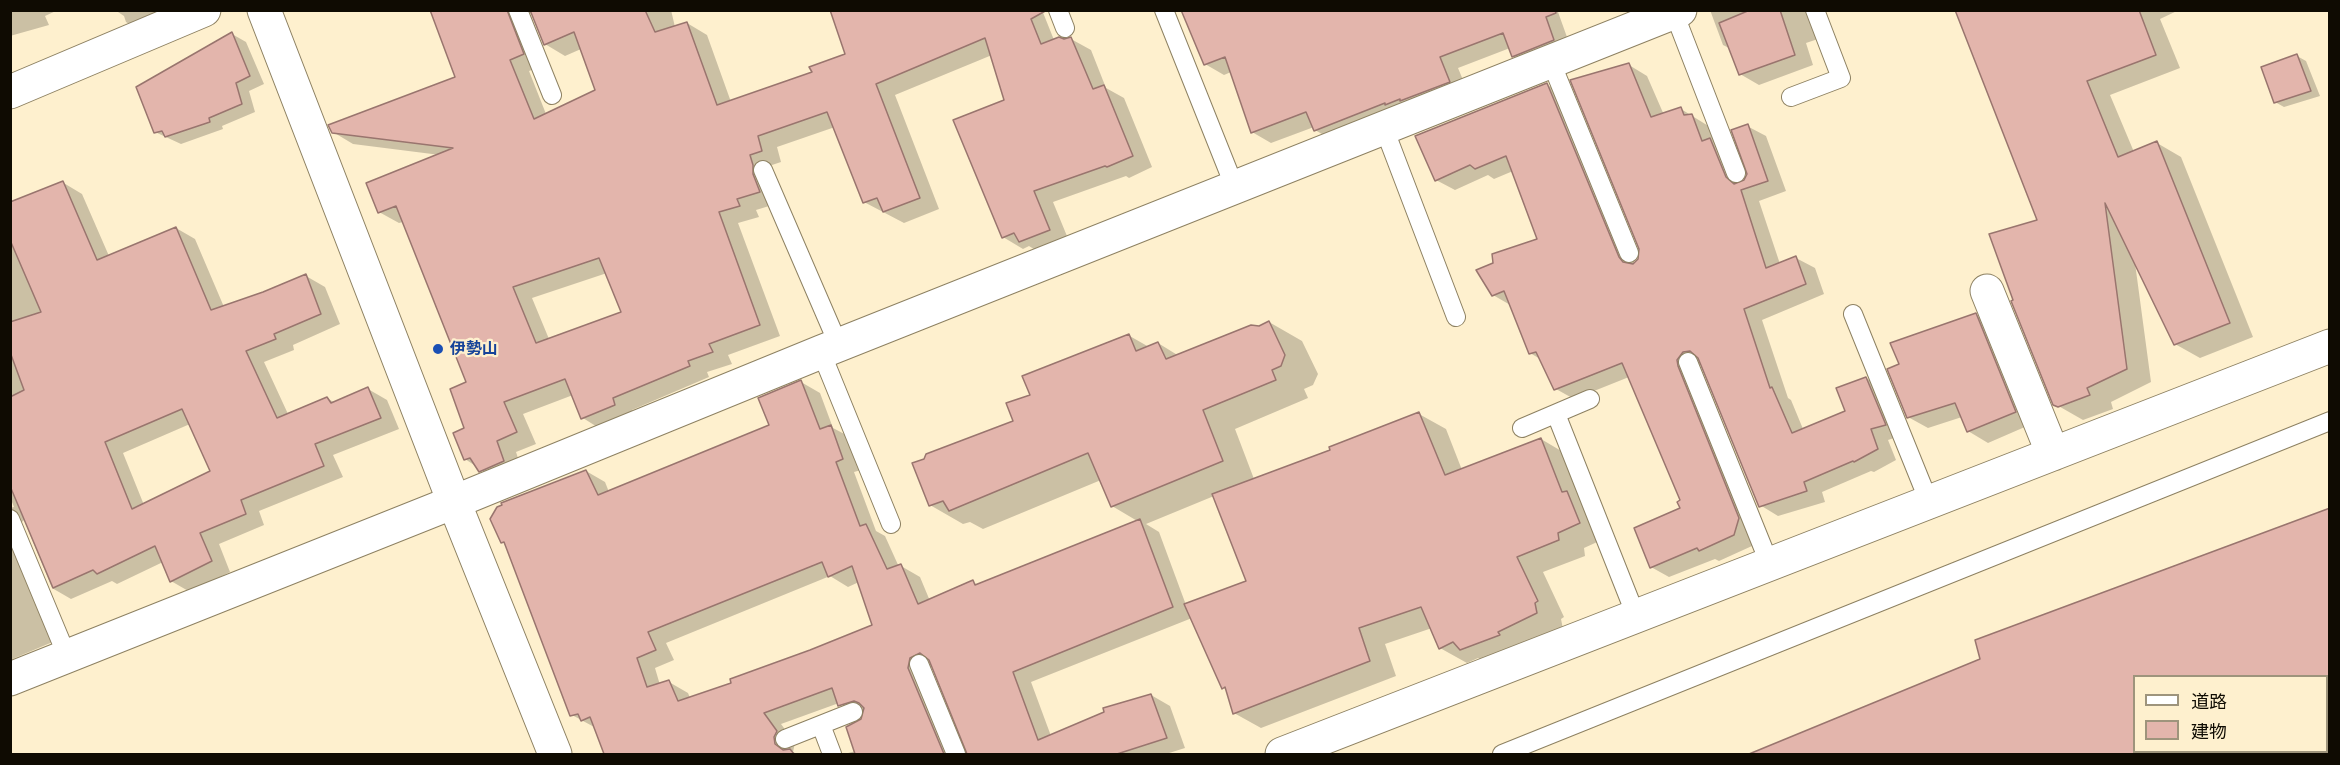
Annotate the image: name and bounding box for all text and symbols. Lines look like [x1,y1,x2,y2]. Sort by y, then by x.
place label: 伊勢山 [450,339,498,359]
marker: 伊勢山 [431,342,445,356]
legend [2133,675,2328,753]
text: 道路 [2191,691,2227,712]
text: 建物 [2191,721,2227,742]

